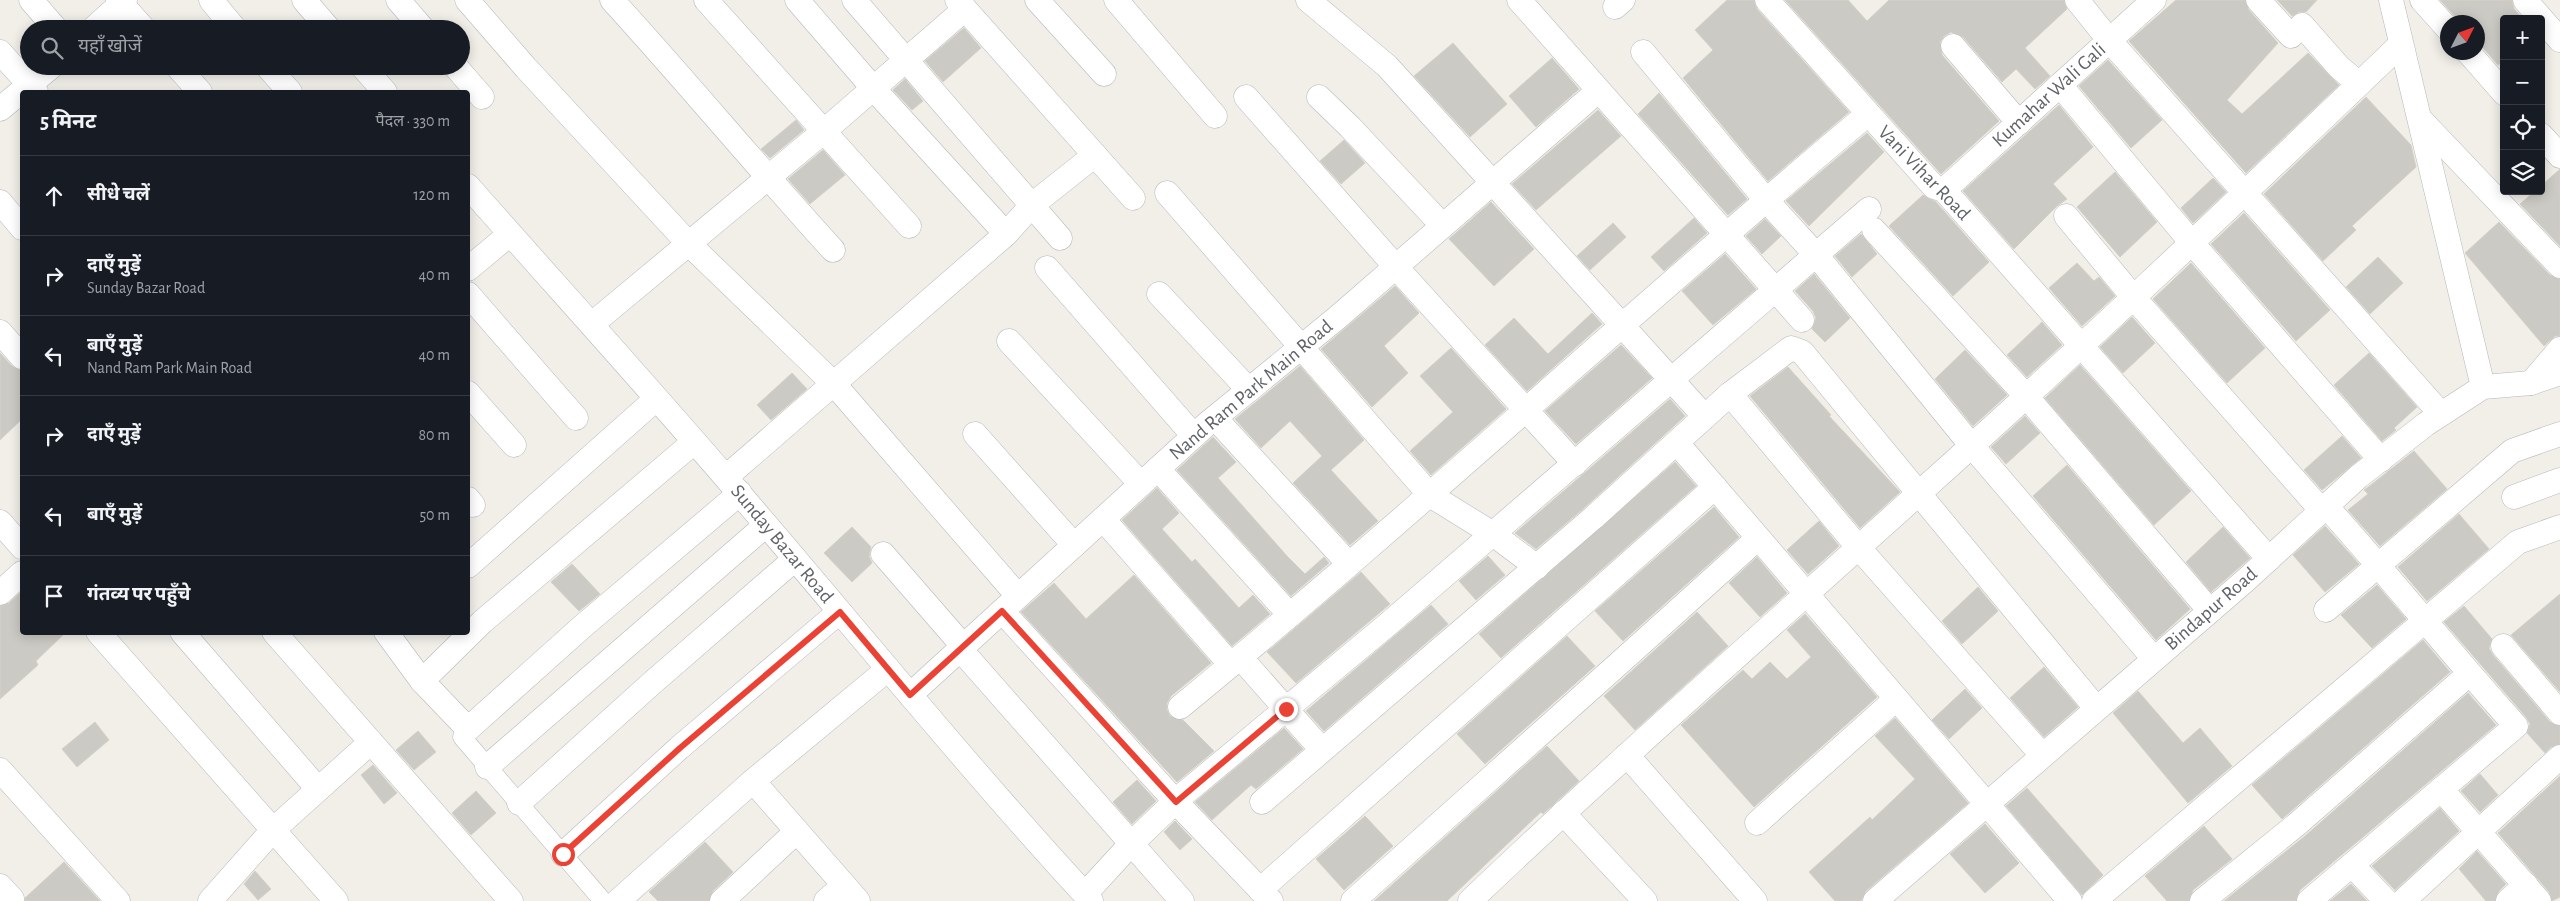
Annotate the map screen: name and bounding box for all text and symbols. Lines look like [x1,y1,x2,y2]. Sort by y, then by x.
north arrow [2440,15,2485,60]
map controls [2500,15,2545,195]
button: + [2500,15,2545,60]
search box [20,20,470,75]
icon: search [38,34,66,62]
text: यहाँ खोजें [78,37,142,56]
street label: Kumahar Wali Gali [1988,39,2110,151]
button: − [2500,60,2545,105]
button: locate [2500,105,2545,150]
text: 5 मिनट [40,111,96,132]
text: पैदल · 330 m [376,113,450,129]
street label: Vani Vihar Road [1874,122,1974,224]
button: layers [2500,150,2545,195]
icon: ahead [40,182,68,210]
text: सीधे चलें [87,185,150,204]
text: 120 m [413,187,450,203]
text: दाएँ मुड़ें [87,256,141,275]
icon: right [40,262,68,290]
text: 40 m [418,267,450,283]
text: Sunday Bazar Road [87,280,205,296]
street label: Nand Ram Park Main Road [1166,316,1336,464]
text: बाएँ मुड़ें [87,336,142,355]
icon: left [40,342,68,370]
text: 40 m [418,347,450,363]
text: Nand Ram Park Main Road [87,360,252,376]
icon: right [40,422,68,450]
text: दाएँ मुड़ें [87,425,141,444]
text: 80 m [419,427,450,443]
street label: Sunday Bazar Road [727,481,837,607]
icon: left [40,502,68,530]
text: बाएँ मुड़ें [87,505,142,524]
text: 50 m [419,507,450,523]
street label: Bindapur Road [2161,564,2261,654]
icon: arrive [40,582,68,610]
text: गंतव्य पर पहुँचे [87,585,190,604]
route end [1275,698,1298,721]
route start [552,843,575,866]

